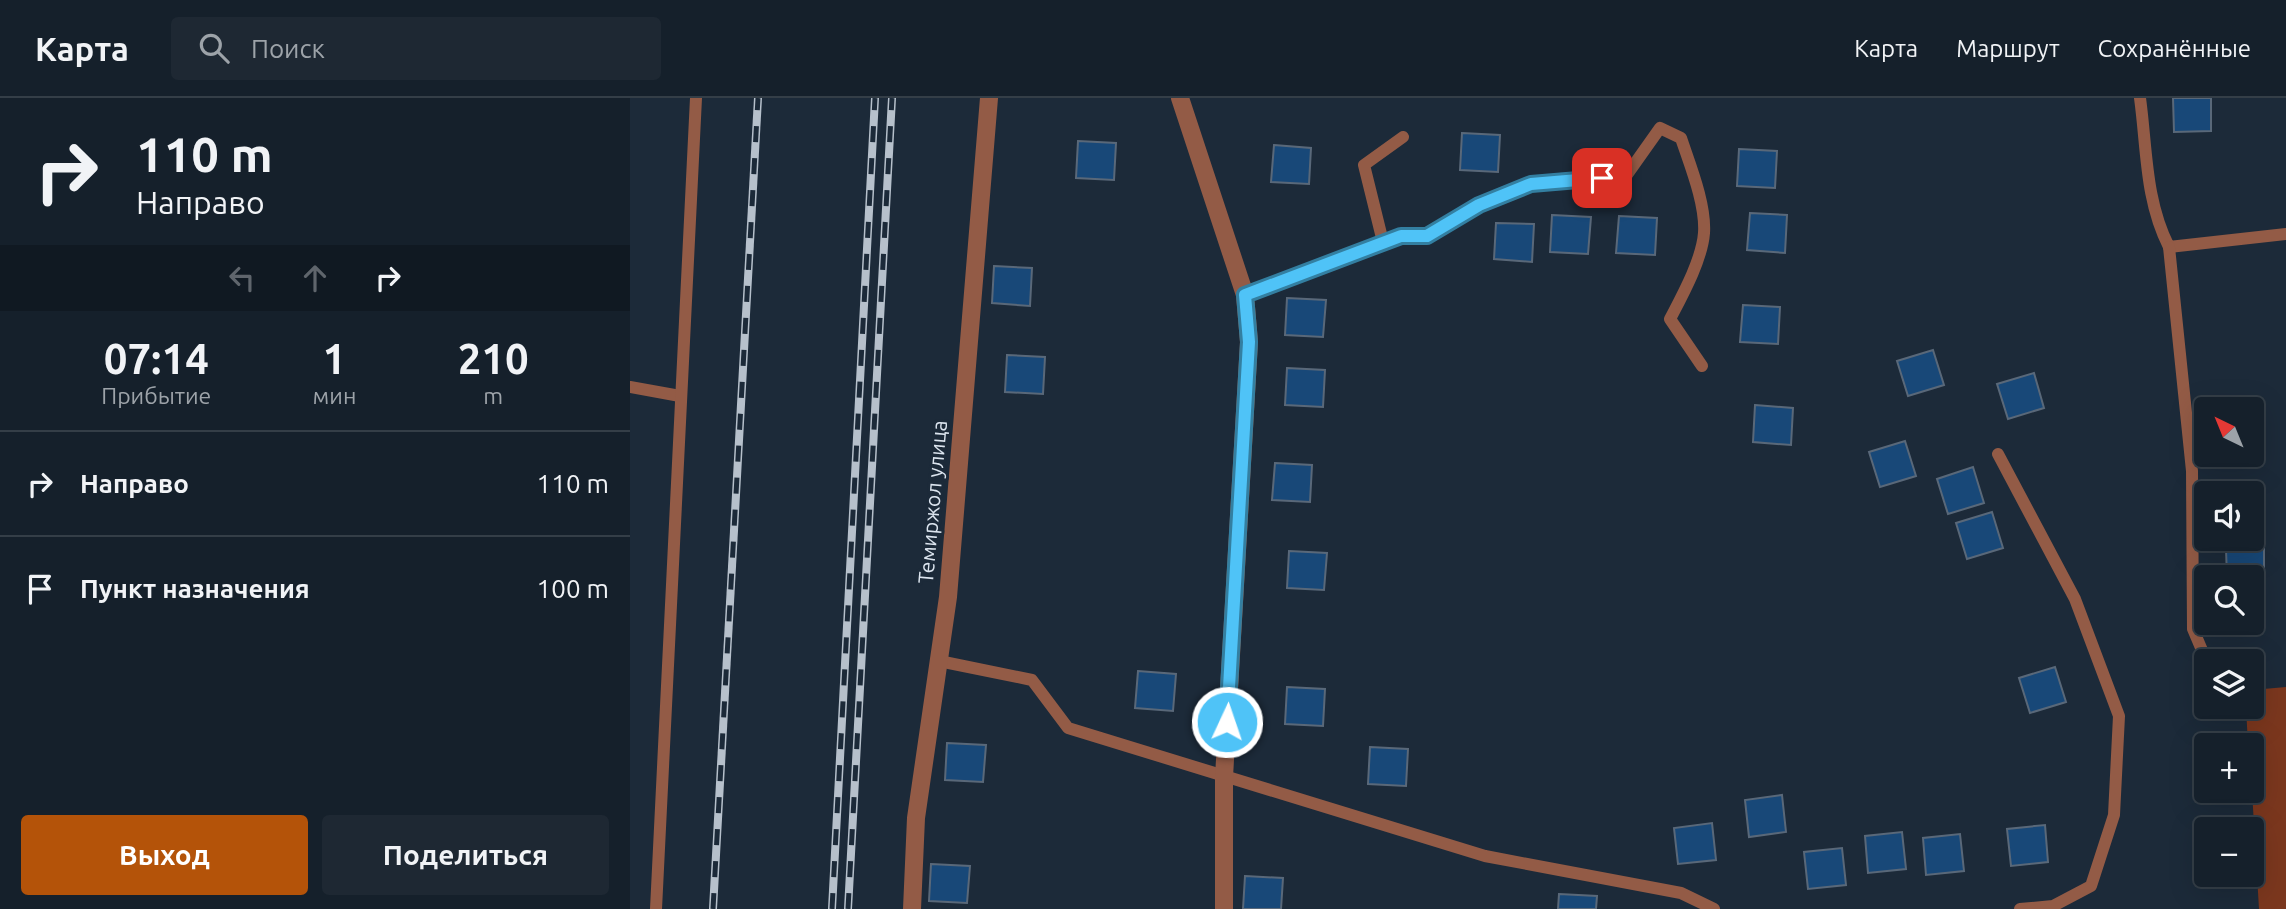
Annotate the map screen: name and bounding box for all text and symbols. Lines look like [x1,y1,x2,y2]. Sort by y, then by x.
search box [171,17,661,80]
icon: search [195,29,233,67]
text: Карта [35,30,129,67]
text: Поиск [251,34,325,63]
text: Карта [1854,35,1918,62]
text: Маршрут [1956,35,2060,62]
text: Сохранённые [2098,35,2251,62]
icon: right [21,126,112,217]
text: 110 m [136,126,273,181]
pin [1572,148,1632,208]
icon: arrive [1583,159,1621,197]
text: Направо [136,184,265,220]
icon: left [223,259,261,297]
icon: ahead [296,259,334,297]
icon: right [369,259,407,297]
text: 07:14 [104,335,209,382]
text: 1 [323,335,346,382]
text: 210 [458,335,529,382]
text: Прибытие [101,383,211,408]
text: мин [313,383,356,408]
text: m [483,383,503,408]
north arrow [2194,397,2264,467]
map controls [2194,397,2264,887]
street label: Темиржол улица [913,419,951,585]
icon: right [21,465,59,503]
text: Направо [80,469,189,498]
text: 110 m [537,469,609,498]
button: sound [2194,481,2264,551]
button: search [2194,565,2264,635]
icon: arrive [21,570,59,608]
text: Пункт назначения [80,574,310,603]
text: 100 m [537,574,609,603]
button: layers [2194,649,2264,719]
position arrow [1190,685,1264,759]
button: + [2194,733,2264,803]
button: Выход [21,815,308,895]
button: Поделиться [322,815,609,895]
button: − [2194,817,2264,887]

